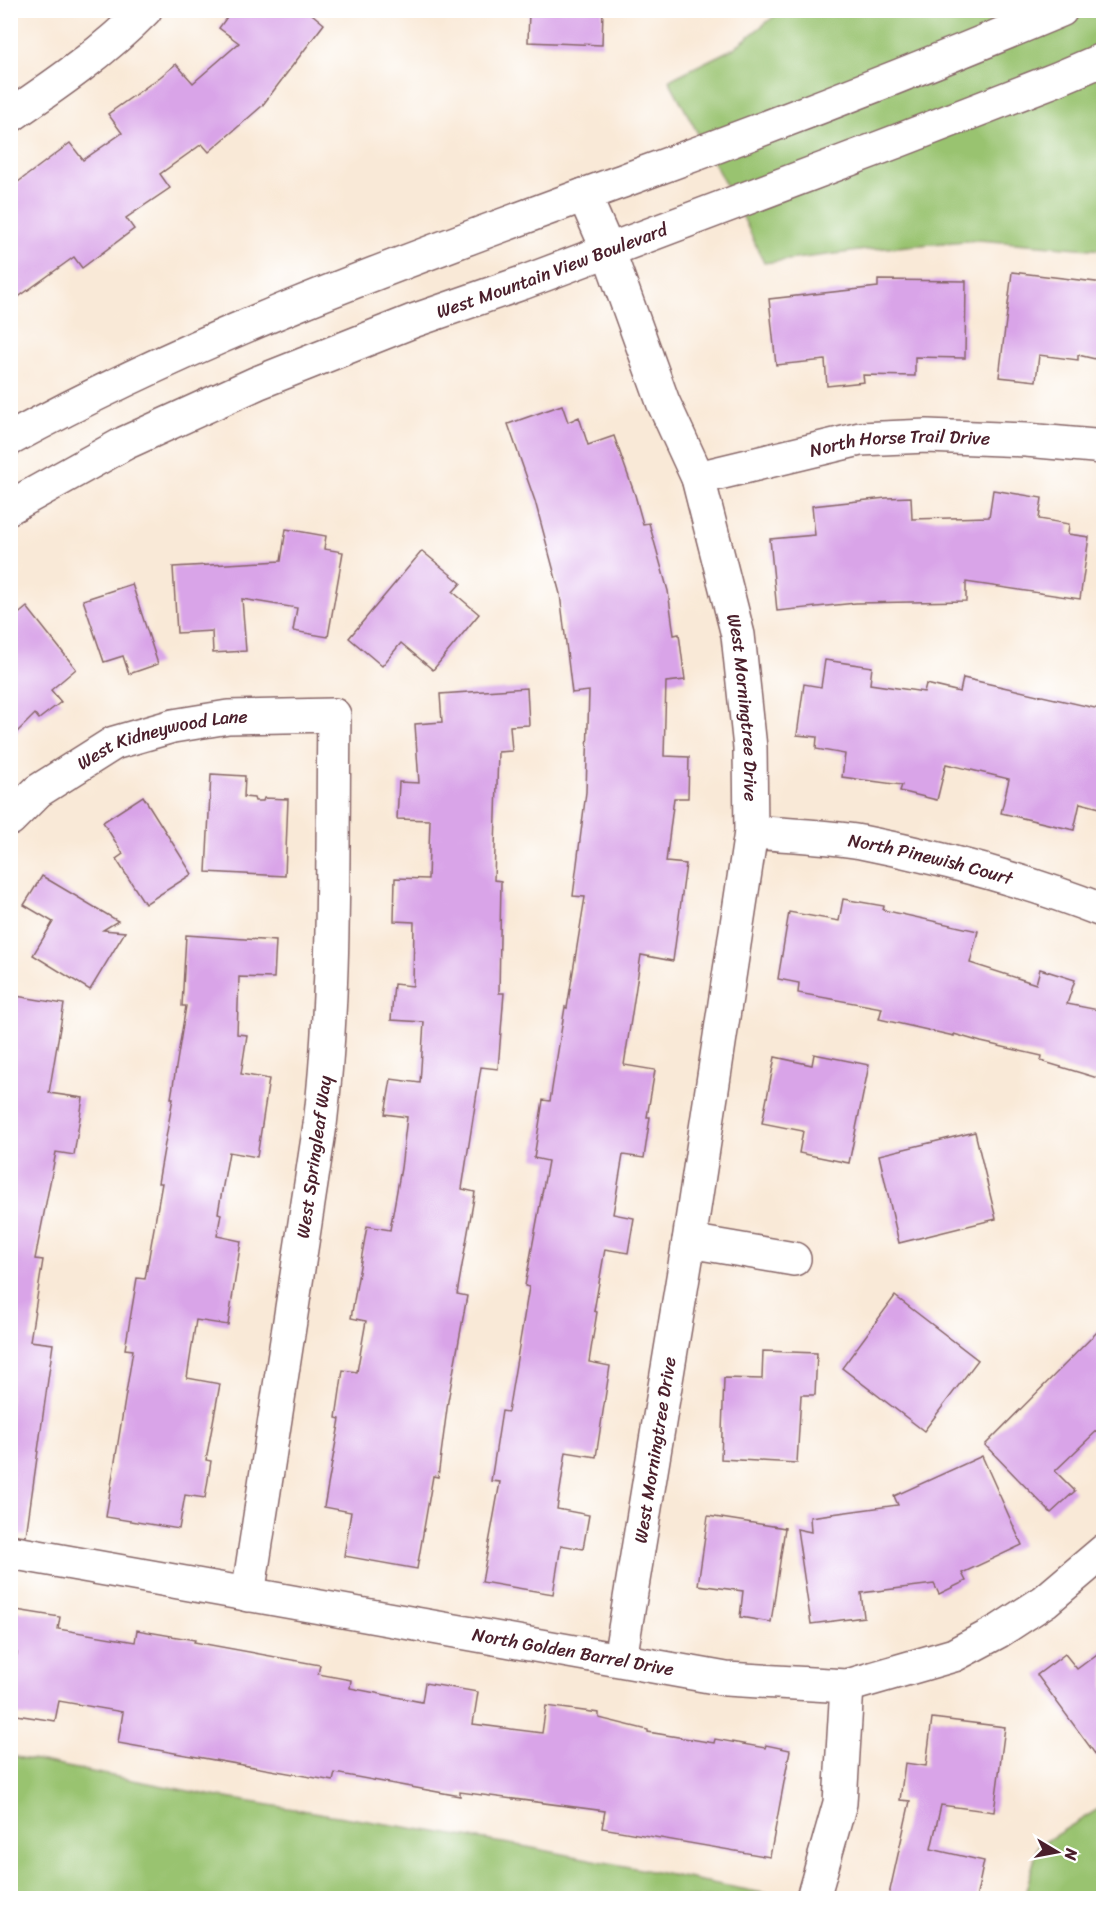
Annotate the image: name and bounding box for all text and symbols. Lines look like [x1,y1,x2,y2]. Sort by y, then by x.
street label: West Mountain View Boulevard [432,213,673,328]
street label: North Horse Trail Drive [806,420,991,467]
street label: West Morningtree Drive [717,610,767,802]
street label: West Kidneywood Lane [70,701,248,779]
street label: North Pinewish Court [846,824,1018,895]
street label: West Springleaf Way [287,1073,341,1240]
street label: West Morningtree Drive [624,1354,686,1546]
street label: North Golden Barrel Drive [470,1618,677,1685]
north arrow [1027,1822,1087,1882]
text: N [1056,1846,1087,1863]

